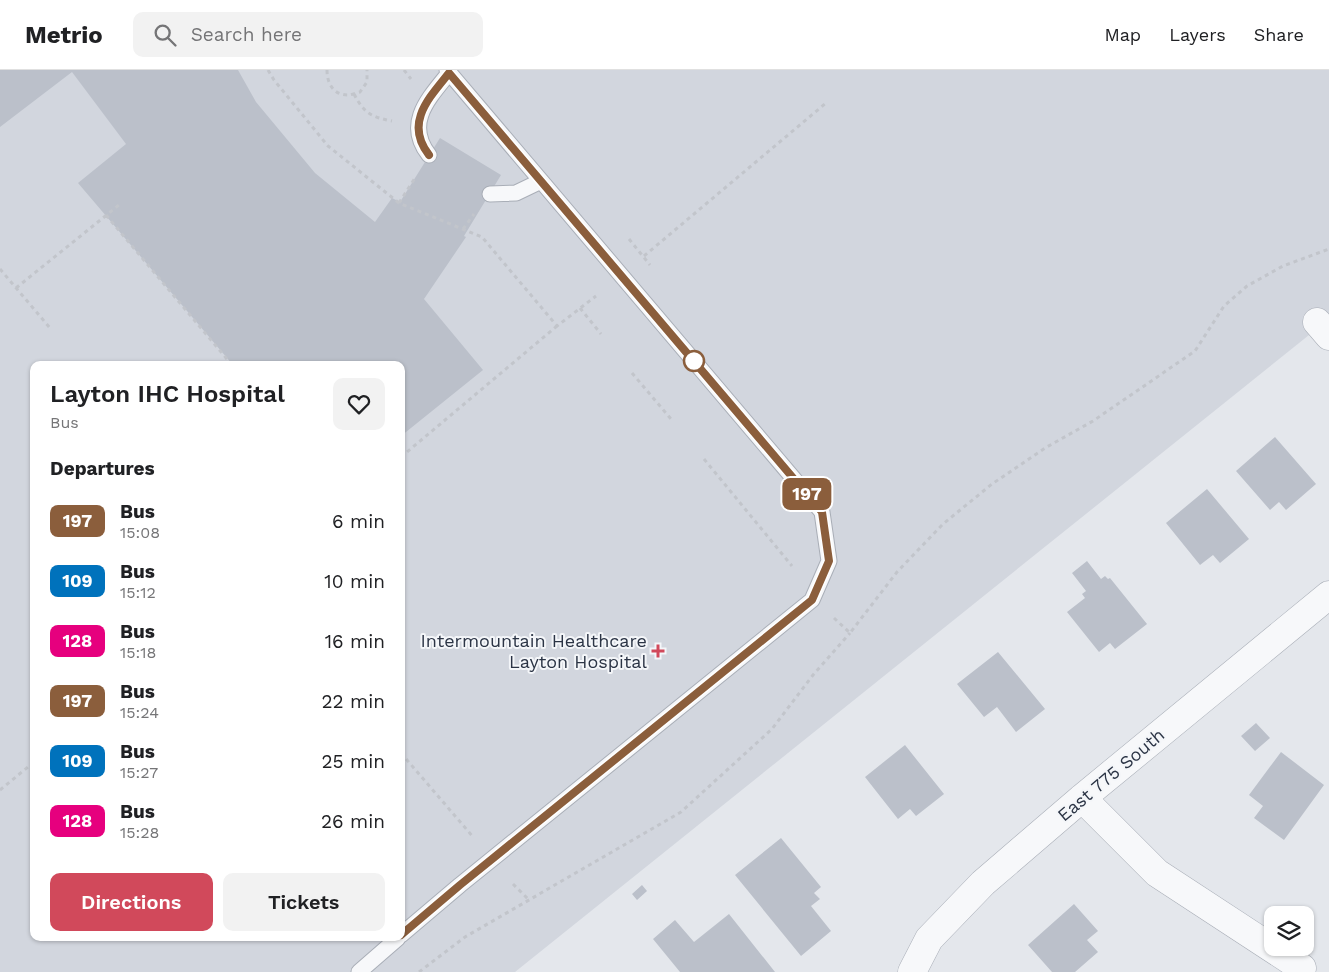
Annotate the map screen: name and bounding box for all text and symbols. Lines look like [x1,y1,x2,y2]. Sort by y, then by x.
search box [133,12,483,57]
text: Metrio [25,21,103,49]
icon: search [151,21,179,49]
text: Search here [191,23,302,46]
text: Map [1104,24,1141,45]
text: Layers [1169,24,1226,45]
text: Share [1254,24,1304,45]
unlabelled marker [683,350,705,372]
button: heart [333,378,385,430]
text: Layton IHC Hospital [50,380,285,408]
text: Bus [50,413,79,432]
text: Departures [50,457,155,480]
line badge: 197 [778,478,836,510]
text: 197 [792,483,822,504]
text: Bus [120,500,155,523]
text: 197 [63,510,92,531]
text: 6 min [332,510,385,533]
text: 15:08 [120,523,160,542]
text: Bus [120,560,155,583]
text: 109 [62,570,93,591]
text: 10 min [324,570,385,593]
text: 15:12 [120,583,156,602]
text: Bus [120,620,155,643]
text: 128 [63,630,92,651]
text: 16 min [325,630,385,653]
place label: Intermountain Healthcare Layton Hospital [420,630,647,672]
text: 15:18 [120,643,156,662]
marker: Intermountain Healthcare Layton Hospital [651,644,665,658]
text: Bus [120,680,155,703]
text: 197 [63,690,92,711]
text: 22 min [321,690,385,713]
text: 15:24 [120,703,159,722]
street label: East 775 South [1053,724,1168,825]
text: Bus [120,740,155,763]
text: 109 [62,750,93,771]
text: 25 min [321,750,385,773]
text: 15:27 [120,763,158,782]
text: Bus [120,800,155,823]
text: 128 [63,810,92,831]
text: 26 min [321,810,385,833]
text: 15:28 [120,823,159,842]
button: Directions [50,873,213,931]
button: Tickets [223,873,385,931]
map controls [1264,906,1314,956]
button: layers [1264,906,1314,956]

